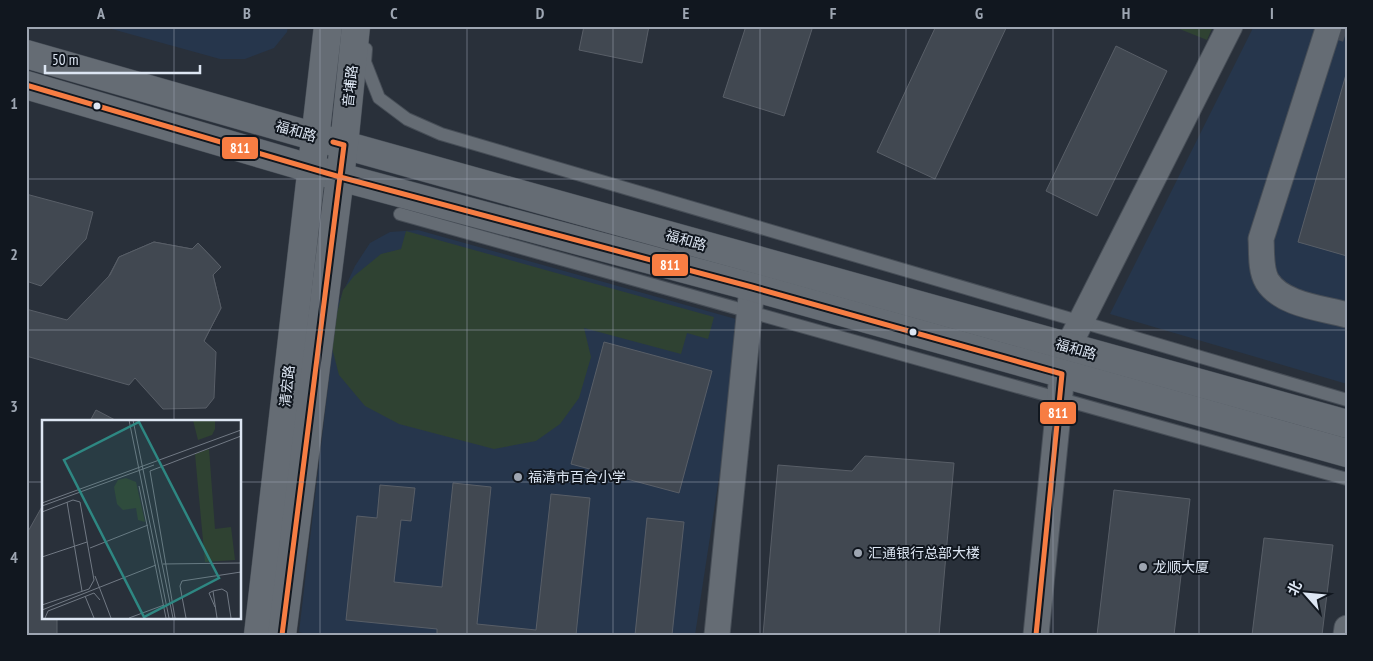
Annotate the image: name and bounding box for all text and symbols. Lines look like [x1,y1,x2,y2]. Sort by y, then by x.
text: A [96,3,106,23]
text: B [243,3,251,23]
text: C [390,3,398,23]
text: D [536,3,545,23]
text: E [683,3,690,23]
text: F [830,3,837,23]
text: G [975,3,983,23]
text: H [1122,3,1130,23]
text: I [1270,3,1274,23]
scale bar [45,42,200,74]
text: 50 m [52,50,78,69]
street label: 音埔路 [339,64,361,108]
text: 1 [10,93,18,113]
unlabelled marker [92,101,102,111]
street label: 福和路 [273,117,319,145]
line badge: 811 [221,136,259,160]
text: 811 [230,139,250,157]
street label: 福和路 [663,226,709,254]
text: 2 [10,244,18,264]
line badge: 811 [651,253,689,277]
text: 811 [660,256,680,274]
unlabelled marker [908,327,918,337]
street label: 福和路 [1053,335,1099,363]
street label: 清宏路 [276,364,298,408]
text: 3 [10,396,18,416]
line badge: 811 [1039,401,1077,425]
text: 811 [1048,404,1068,422]
inset map [42,420,241,618]
place label: 福清市百合小学 [528,468,626,486]
marker: 福清市百合小学 [512,471,524,483]
place label: 汇通银行总部大楼 [868,544,980,562]
text: 4 [10,547,18,567]
marker: 汇通银行总部大楼 [852,547,864,559]
place label: 龙顺大厦 [1153,558,1209,576]
marker: 龙顺大厦 [1137,561,1149,573]
north arrow [1280,568,1330,618]
text: 北 [1283,578,1306,598]

